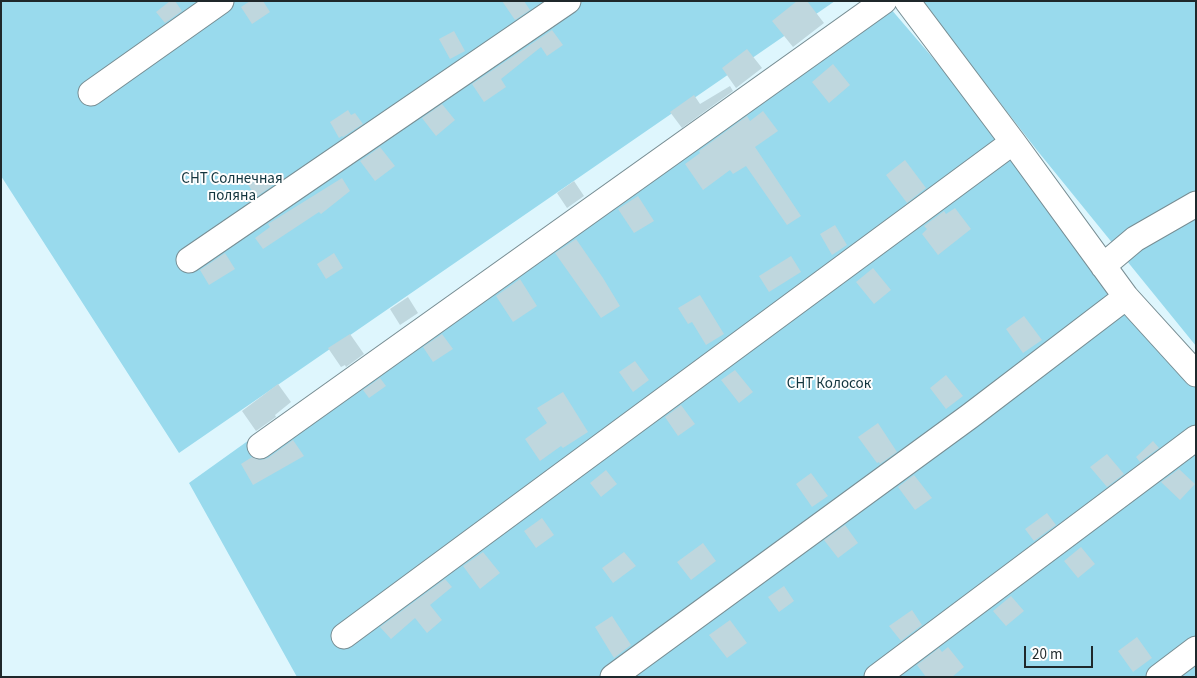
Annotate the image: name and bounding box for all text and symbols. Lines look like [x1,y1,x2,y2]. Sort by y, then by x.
park label: СНТ Солнечная поляна [181,171,283,206]
park label: СНТ Колосок [787,376,871,394]
scale bar [1027,636,1096,668]
text: 20 m [1032,644,1062,665]

